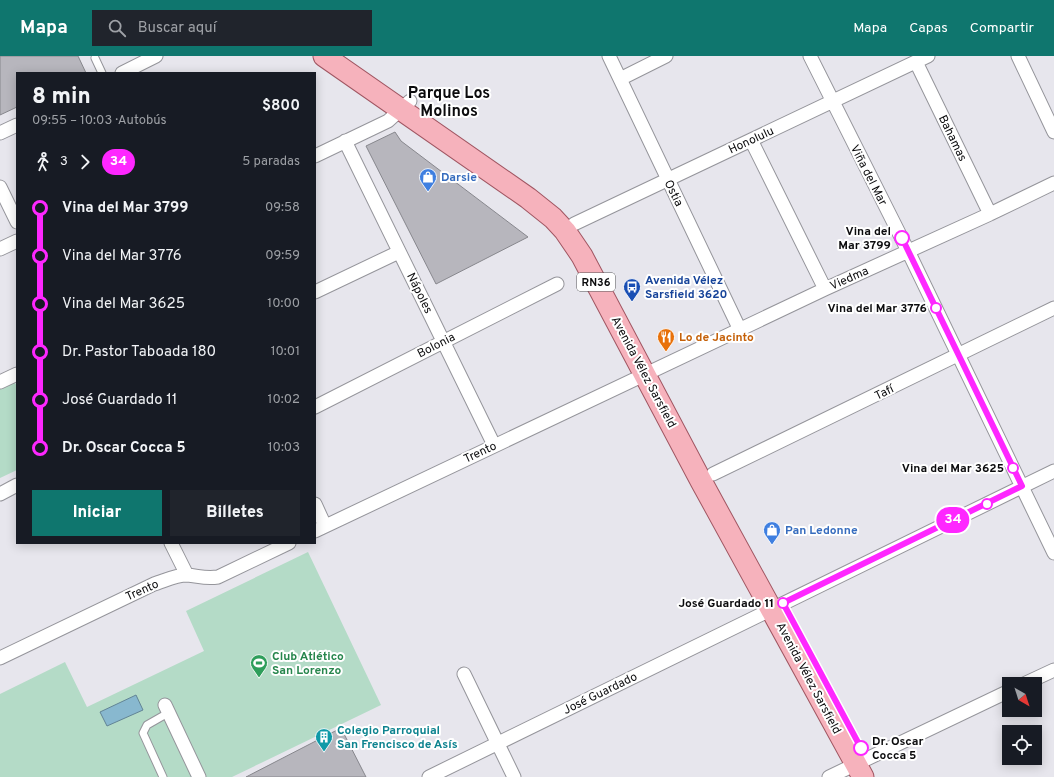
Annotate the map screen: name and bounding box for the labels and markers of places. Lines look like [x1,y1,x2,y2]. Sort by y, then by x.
shop icon: Darsie [418,167,438,192]
place label: Darsie [441,170,477,186]
place label: Vina del Mar 3799 [838,224,891,254]
marker: Vina del Mar 3799 [894,230,910,246]
place label: Avenida Vélez Sarsfield 3620 [645,273,728,303]
bus stop icon: Avenida Vélez Sarsfield 3620 [622,277,642,302]
place label: Vina del Mar 3776 [827,301,927,317]
marker: Vina del Mar 3776 [930,302,942,314]
restaurant icon: Lo de Jacinto [656,327,676,352]
place label: Lo de Jacinto [679,330,754,346]
place label: Vina del Mar 3625 [902,461,1004,477]
marker: Vina del Mar 3625 [1007,462,1019,474]
unlabelled marker [981,498,993,510]
shop icon: Pan Ledonne [762,520,782,545]
place label: Pan Ledonne [785,523,858,539]
place label: José Guardado 11 [678,596,774,612]
marker: José Guardado 11 [777,597,789,609]
place label: Club Atlético San Lorenzo [272,649,344,679]
sports icon: Club Atlético San Lorenzo [249,653,269,678]
place label: Colegio Parroquial San Frencisco de Asís [337,723,458,753]
building icon: Colegio Parroquial San Frencisco de Asís [314,727,334,752]
place label: Dr. Oscar Cocca 5 [872,734,923,764]
marker: Dr. Oscar Cocca 5 [853,740,869,756]

